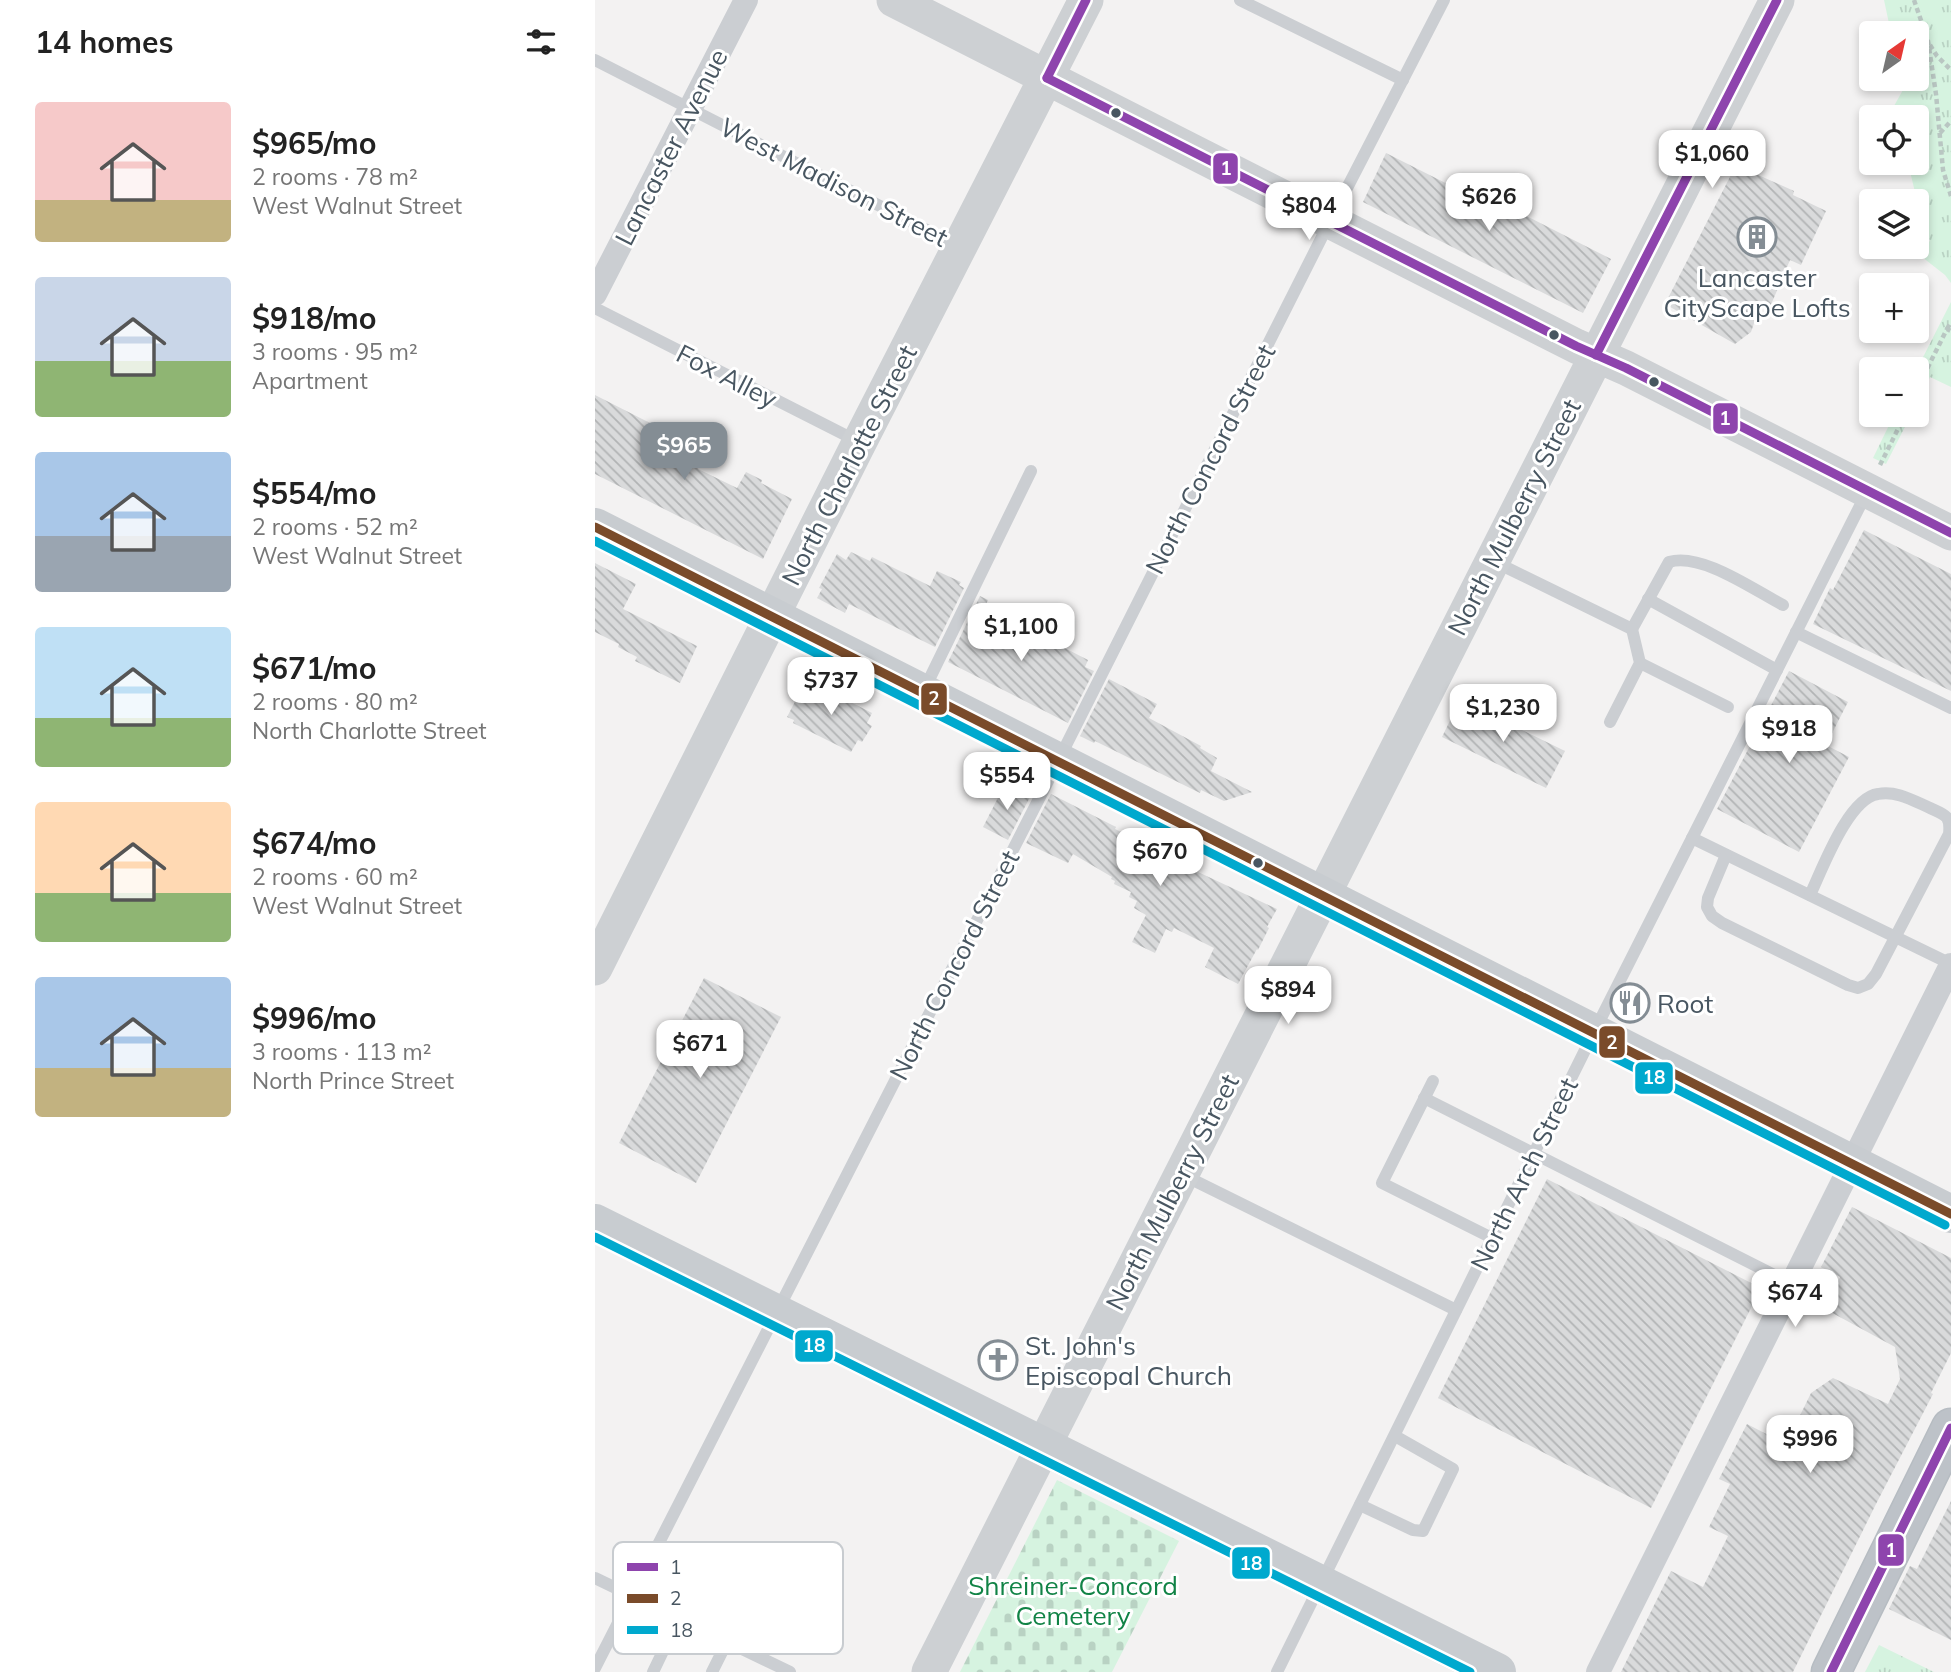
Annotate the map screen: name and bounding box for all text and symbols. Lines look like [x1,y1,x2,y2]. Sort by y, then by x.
north arrow [1859,21,1929,91]
map controls [1859,21,1929,427]
text: 14 homes [35,23,174,61]
icon: filters [522,23,560,61]
street label: Lancaster Avenue [607,43,735,251]
button: locate [1859,105,1929,175]
unlabelled marker [1109,106,1123,120]
street label: West Madison Street [714,110,954,254]
text: $965/mo [252,124,376,162]
icon: home [91,130,175,214]
pin: $1,060 [1655,130,1769,190]
text: $1,060 [1675,138,1749,167]
line badge: 1 [1212,152,1239,185]
text: 1 [1220,156,1232,180]
text: 2 rooms · 78 m² [252,162,418,191]
pin: $626 [1448,174,1530,233]
text: $626 [1461,181,1517,210]
pin: $804 [1268,182,1350,242]
button: layers [1859,189,1929,259]
text: $804 [1281,190,1337,219]
text: West Walnut Street [252,191,462,220]
building icon: Lancaster CityScape Lofts [1736,216,1778,258]
place label: Lancaster CityScape Lofts [1663,261,1851,324]
button: + [1859,273,1929,343]
text: $918/mo [252,299,376,337]
icon: home [91,305,175,389]
unlabelled marker [1547,328,1561,342]
text: 3 rooms · 95 m² [252,337,418,366]
street label: Fox Alley [671,337,783,415]
street label: North Charlotte Street [774,339,924,591]
street label: North Concord Street [1138,339,1282,579]
button: − [1859,357,1929,427]
text: Apartment [252,366,368,395]
unlabelled marker [1647,375,1661,389]
street label: North Mulberry Street [1440,393,1588,641]
line badge: 1 [1712,402,1739,435]
text: 1 [1719,406,1731,430]
pin: $965 [643,422,725,482]
text: $965 [656,430,712,459]
text: $554/mo [252,474,376,512]
icon: home [91,480,175,564]
text: 2 rooms · 52 m² [252,512,418,541]
text: West Walnut Street [252,541,462,570]
pin: $1,100 [964,604,1078,663]
text: $1,100 [984,611,1058,640]
text: $671/mo [252,649,376,687]
icon: home [91,655,175,739]
pin: $737 [790,658,872,717]
text: $737 [803,665,859,694]
line badge: 2 [920,682,948,716]
pin: $1,230 [1446,684,1560,744]
text: 2 [928,686,940,710]
text: 2 rooms · 80 m² [252,687,418,716]
text: $1,230 [1466,692,1540,721]
pin: $918 [1748,706,1830,765]
text: $918 [1761,713,1817,742]
text: North Charlotte Street [252,716,486,745]
pin: $554 [966,752,1048,812]
text: $554 [979,760,1035,789]
text: $674/mo [252,824,376,862]
pin: $670 [1119,828,1201,888]
icon: home [91,830,175,914]
text: $670 [1132,836,1188,865]
street label: North Concord Street [882,845,1026,1085]
unlabelled marker [1251,856,1265,870]
text: 2 rooms · 60 m² [252,862,418,891]
text: West Walnut Street [252,891,462,920]
pin: $894 [1247,967,1329,1026]
text: $894 [1260,974,1316,1003]
restaurant icon: Root [1609,982,1651,1024]
place label: Root [1657,987,1713,1020]
text: $996/mo [252,999,376,1037]
icon: home [91,1005,175,1089]
pin: $671 [659,1020,741,1080]
line badge: 2 [1598,1025,1626,1059]
text: $671 [672,1028,728,1057]
text: 2 [1606,1030,1618,1054]
text: 3 rooms · 113 m² [252,1037,432,1066]
line badge: 18 [1634,1061,1674,1095]
text: 18 [1643,1065,1665,1089]
text: North Prince Street [252,1066,454,1095]
street label: North Mulberry Street [1098,1068,1246,1316]
street label: North Arch Street [1463,1072,1585,1276]
pin: $674 [1754,1270,1836,1329]
text: $674 [1767,1277,1823,1306]
line badge: 18 [794,1329,834,1363]
place label: St. John's Episcopal Church [1025,1329,1232,1392]
text: 18 [803,1333,825,1357]
church icon: St. John's Episcopal Church [977,1339,1019,1381]
pin: $996 [1769,1416,1851,1475]
text: $996 [1782,1423,1838,1452]
line badge: 1 [1877,1533,1905,1567]
text: 1 [1885,1538,1897,1562]
legend [613,1542,843,1654]
line badge: 18 [1231,1546,1271,1580]
text: 18 [1240,1551,1262,1575]
text: 1 [670,1555,681,1579]
park label: Shreiner-Concord Cemetery [968,1569,1178,1632]
text: 2 [670,1586,681,1610]
text: 18 [670,1618,693,1642]

